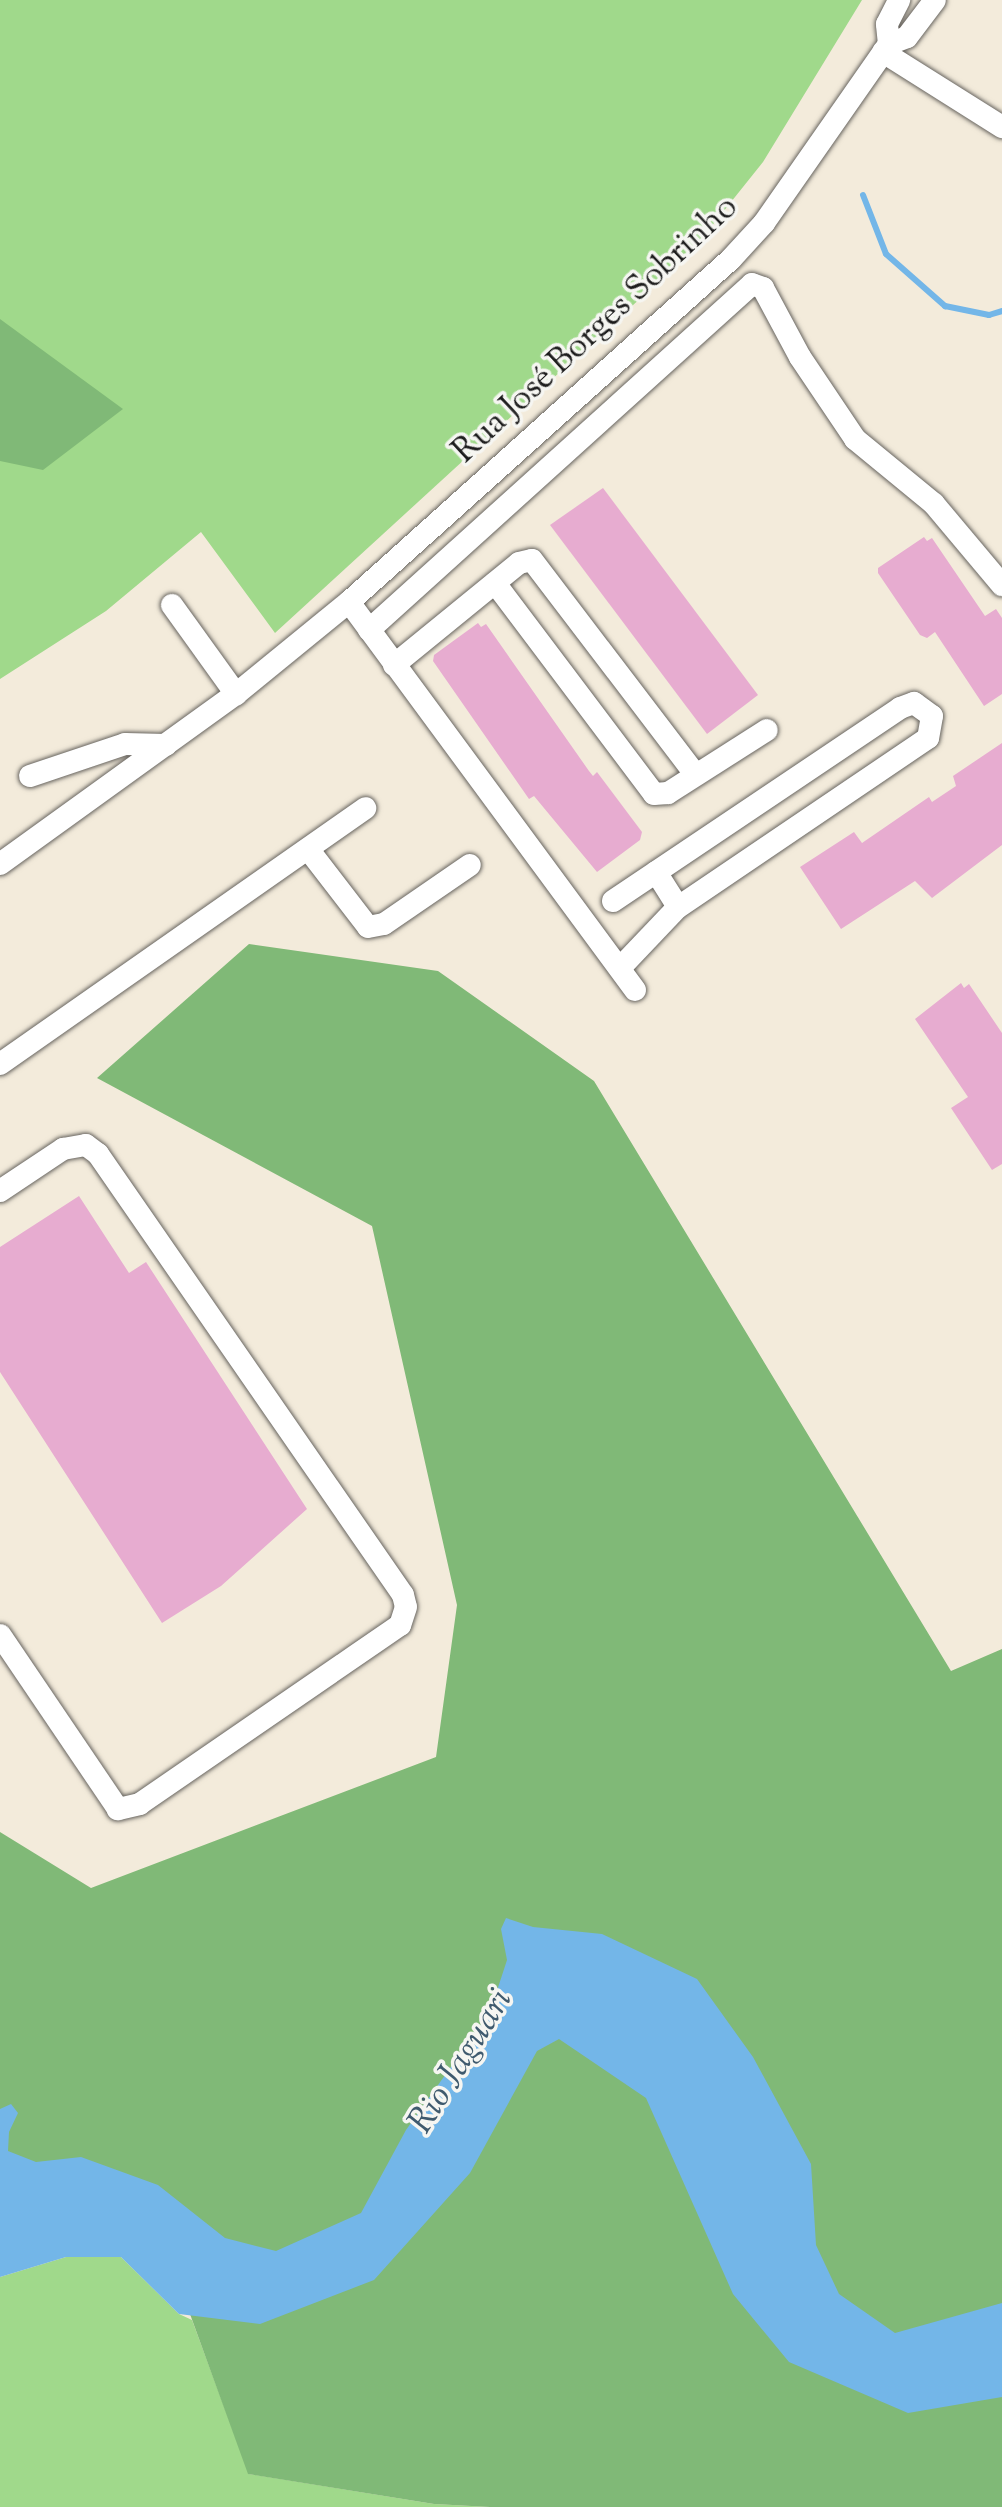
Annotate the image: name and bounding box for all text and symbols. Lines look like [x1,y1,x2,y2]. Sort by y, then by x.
street label: Rua José Borges Sobrinho [445,187,747,473]
water label: Rio Jaguari [401,1982,523,2142]

